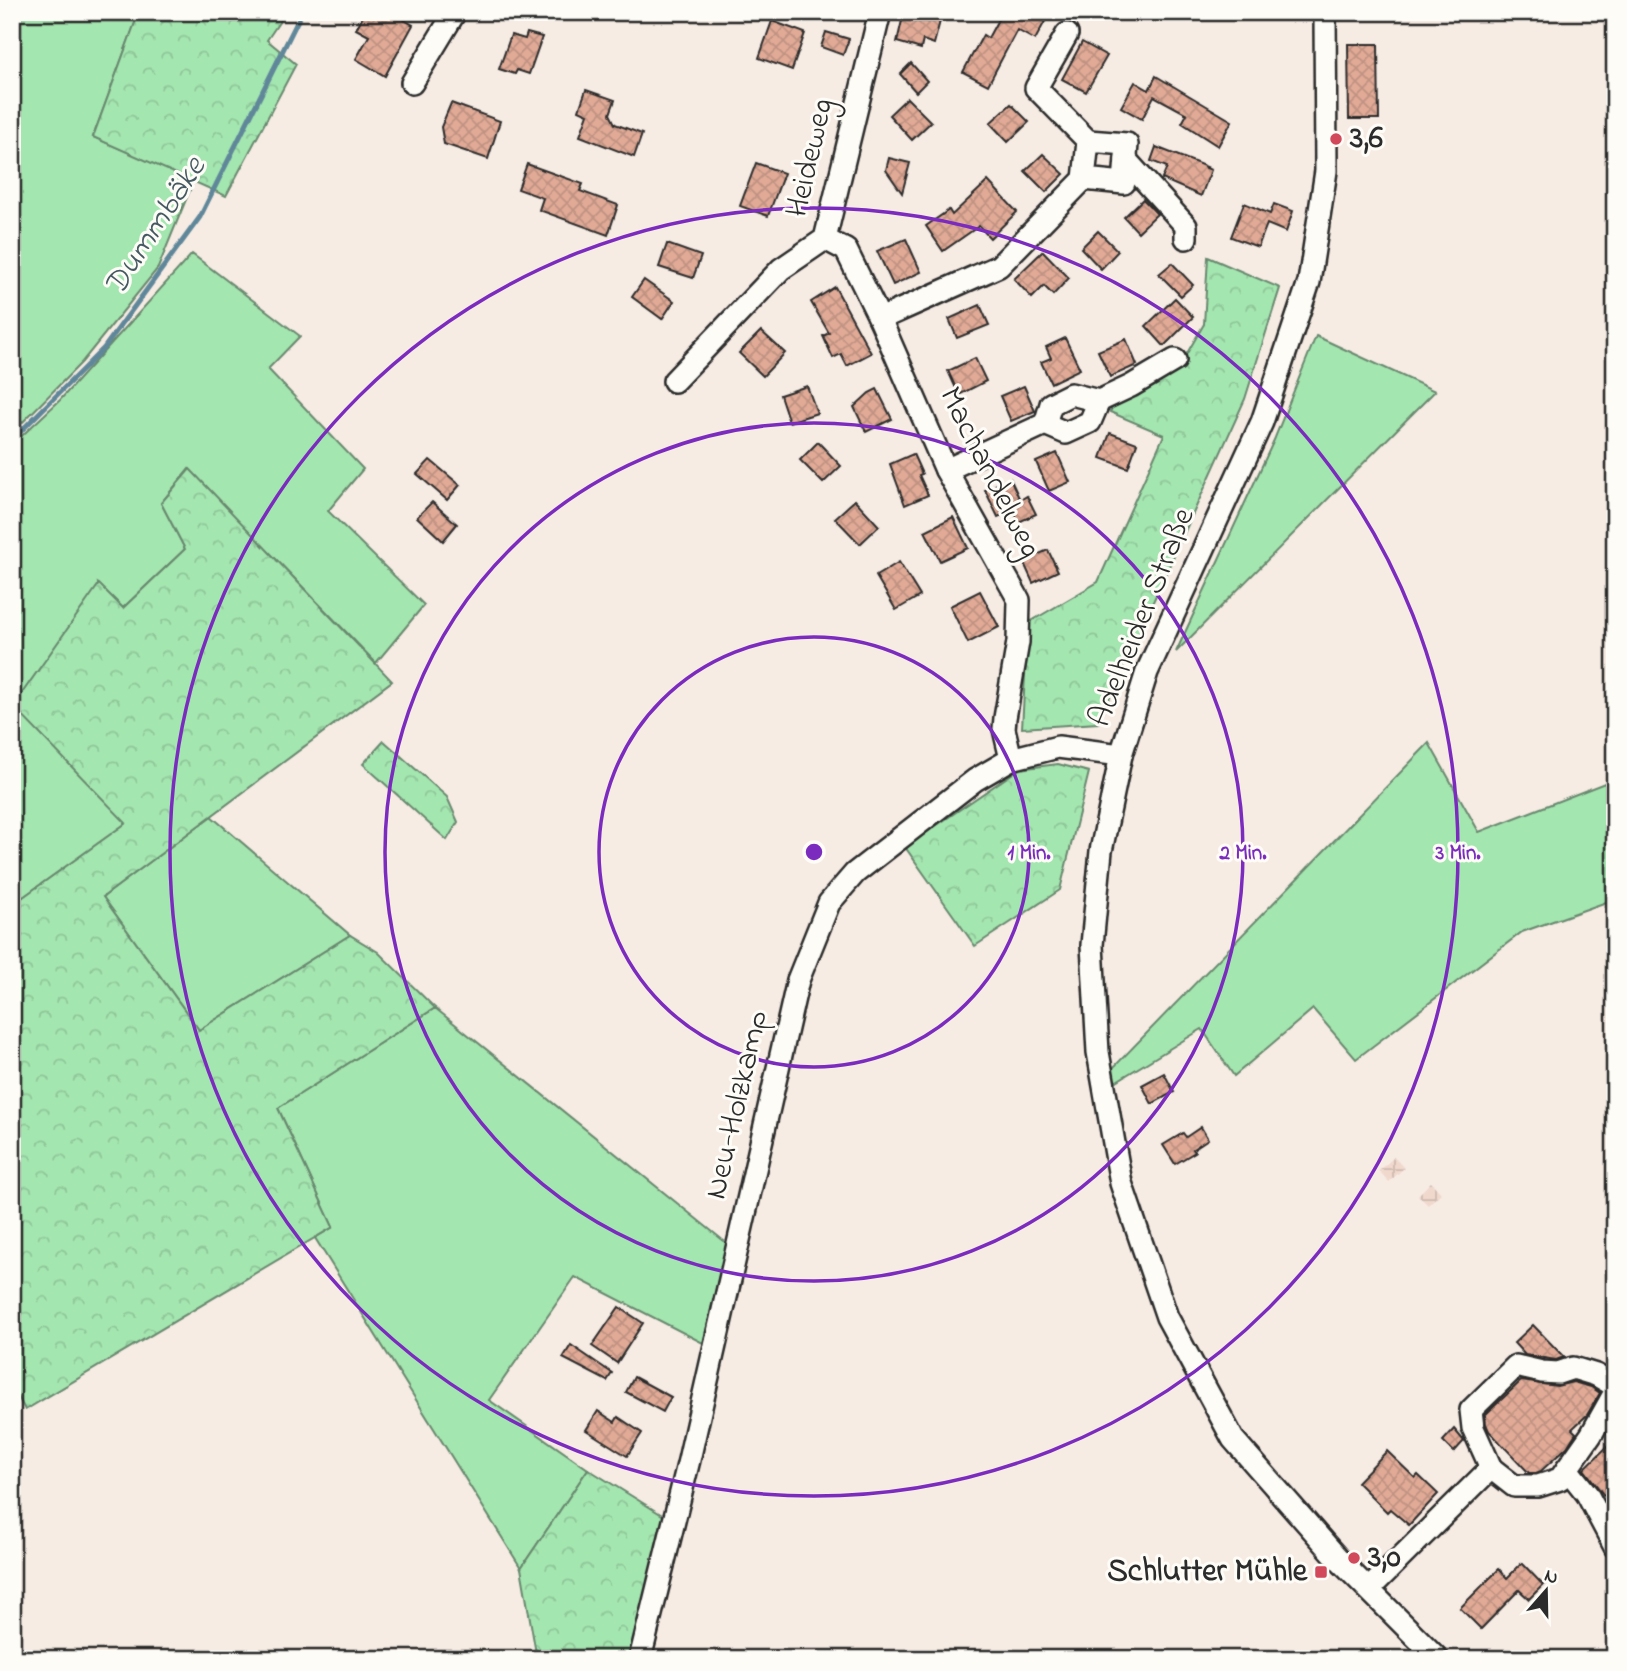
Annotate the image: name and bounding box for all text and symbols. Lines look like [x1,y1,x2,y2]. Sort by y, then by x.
street label: Heideweg [775,94,847,222]
place label: 3,6 [1349,116,1383,163]
marker: 3,6 [1328,131,1344,147]
water label: Dummbäke [93,147,220,306]
street label: Machandelweg [926,379,1052,567]
street label: Adelheider Straße [1078,501,1209,735]
text: 1 Min. [1007,839,1051,869]
text: 2 Min. [1219,839,1267,869]
text: 3 Min. [1434,839,1481,869]
centre of rings [802,840,826,864]
street label: Neu-Holzkamp [693,1006,783,1204]
place label: 3,0 [1367,1535,1401,1582]
place label: Schlutter Mühle [1107,1549,1309,1596]
marker: 3,0 [1346,1550,1362,1566]
north arrow [1512,1556,1582,1626]
text: N [1540,1562,1562,1592]
marker: Schlutter Mühle [1313,1564,1329,1580]

